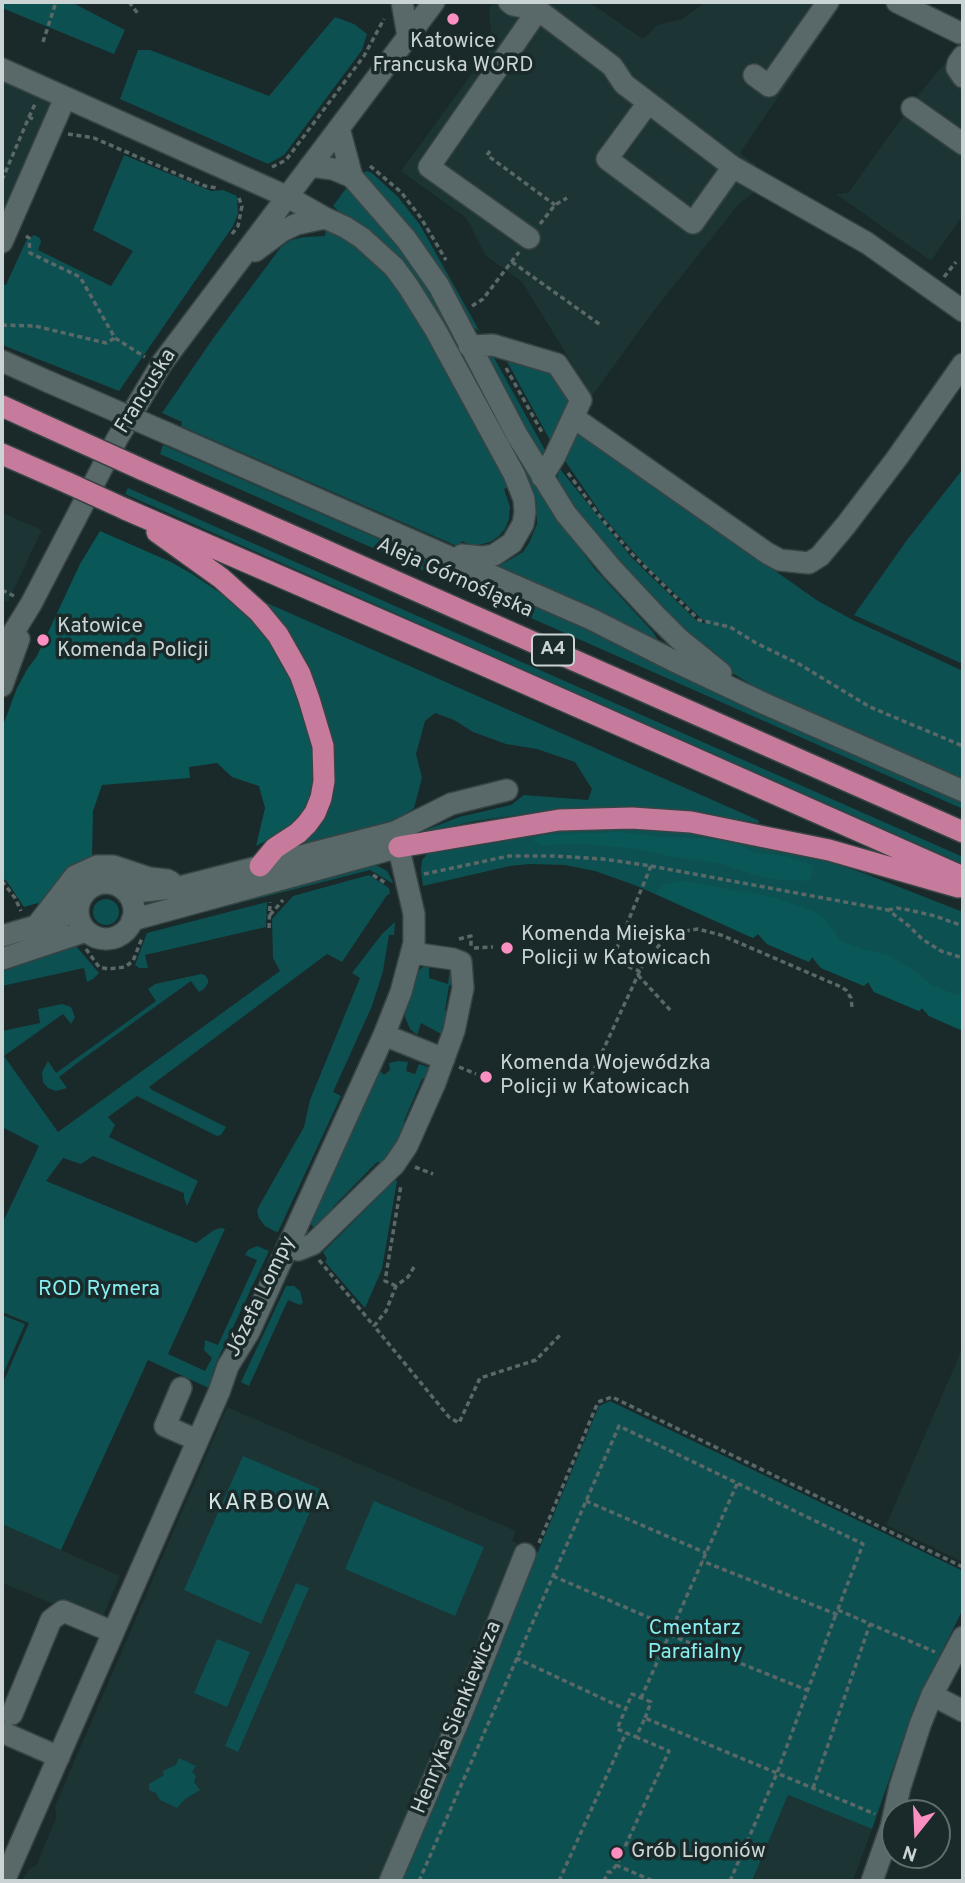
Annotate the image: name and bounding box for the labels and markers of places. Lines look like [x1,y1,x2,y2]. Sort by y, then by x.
marker: Katowice Francuska WORD [445,11,461,27]
place label: Katowice Francuska WORD [372,30,534,80]
place label: Katowice Komenda Policji [57,615,208,665]
marker: Katowice Komenda Policji [35,632,51,648]
place label: Komenda Miejska Policji w Katowicach [521,923,711,973]
marker: Komenda Miejska Policji w Katowicach [499,940,515,956]
place label: Komenda Wojewódzka Policji w Katowicach [500,1052,710,1102]
marker: Komenda Wojewódzka Policji w Katowicach [478,1069,494,1085]
place label: Grób Ligoniów [631,1840,766,1866]
marker: Grób Ligoniów [609,1845,625,1861]

